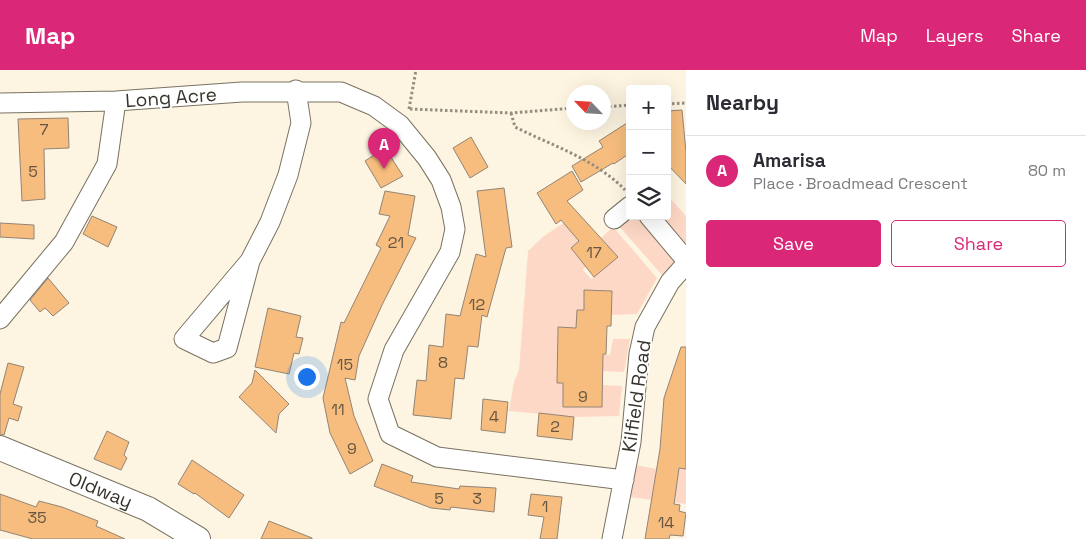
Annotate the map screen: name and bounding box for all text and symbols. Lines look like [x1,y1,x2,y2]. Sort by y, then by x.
text: Map [25,20,75,51]
text: Map [860,24,898,47]
text: Layers [926,24,983,47]
text: Share [1011,24,1061,47]
street label: Long Acre [124,82,218,113]
north arrow [566,85,611,130]
map controls [626,85,671,220]
button: + [626,85,671,130]
text: Nearby [706,89,779,116]
house number: 7 [39,119,49,140]
pin: A [368,128,400,169]
button: − [626,130,671,175]
text: Amarisa [753,148,826,173]
text: A [717,160,727,181]
text: 80 m [1028,160,1066,181]
house number: 5 [28,161,38,182]
text: Place · Broadmead Crescent [753,173,968,194]
button: layers [626,175,671,220]
button: Save [706,220,881,267]
button: Share [891,220,1066,267]
house number: 21 [388,232,404,253]
house number: 17 [586,242,602,263]
house number: 12 [469,294,485,315]
street label: Kilfield Road [616,338,657,454]
house number: 8 [438,352,448,373]
house number: 15 [337,354,353,375]
your location [294,364,320,390]
house number: 9 [578,386,588,407]
house number: 11 [331,399,345,420]
house number: 4 [489,406,499,427]
house number: 2 [550,416,560,437]
house number: 9 [347,438,357,459]
street label: Oldway [65,466,136,514]
house number: 5 [434,488,444,509]
house number: 3 [472,488,482,509]
house number: 1 [542,496,548,517]
house number: 35 [27,507,47,528]
house number: 14 [658,512,674,533]

